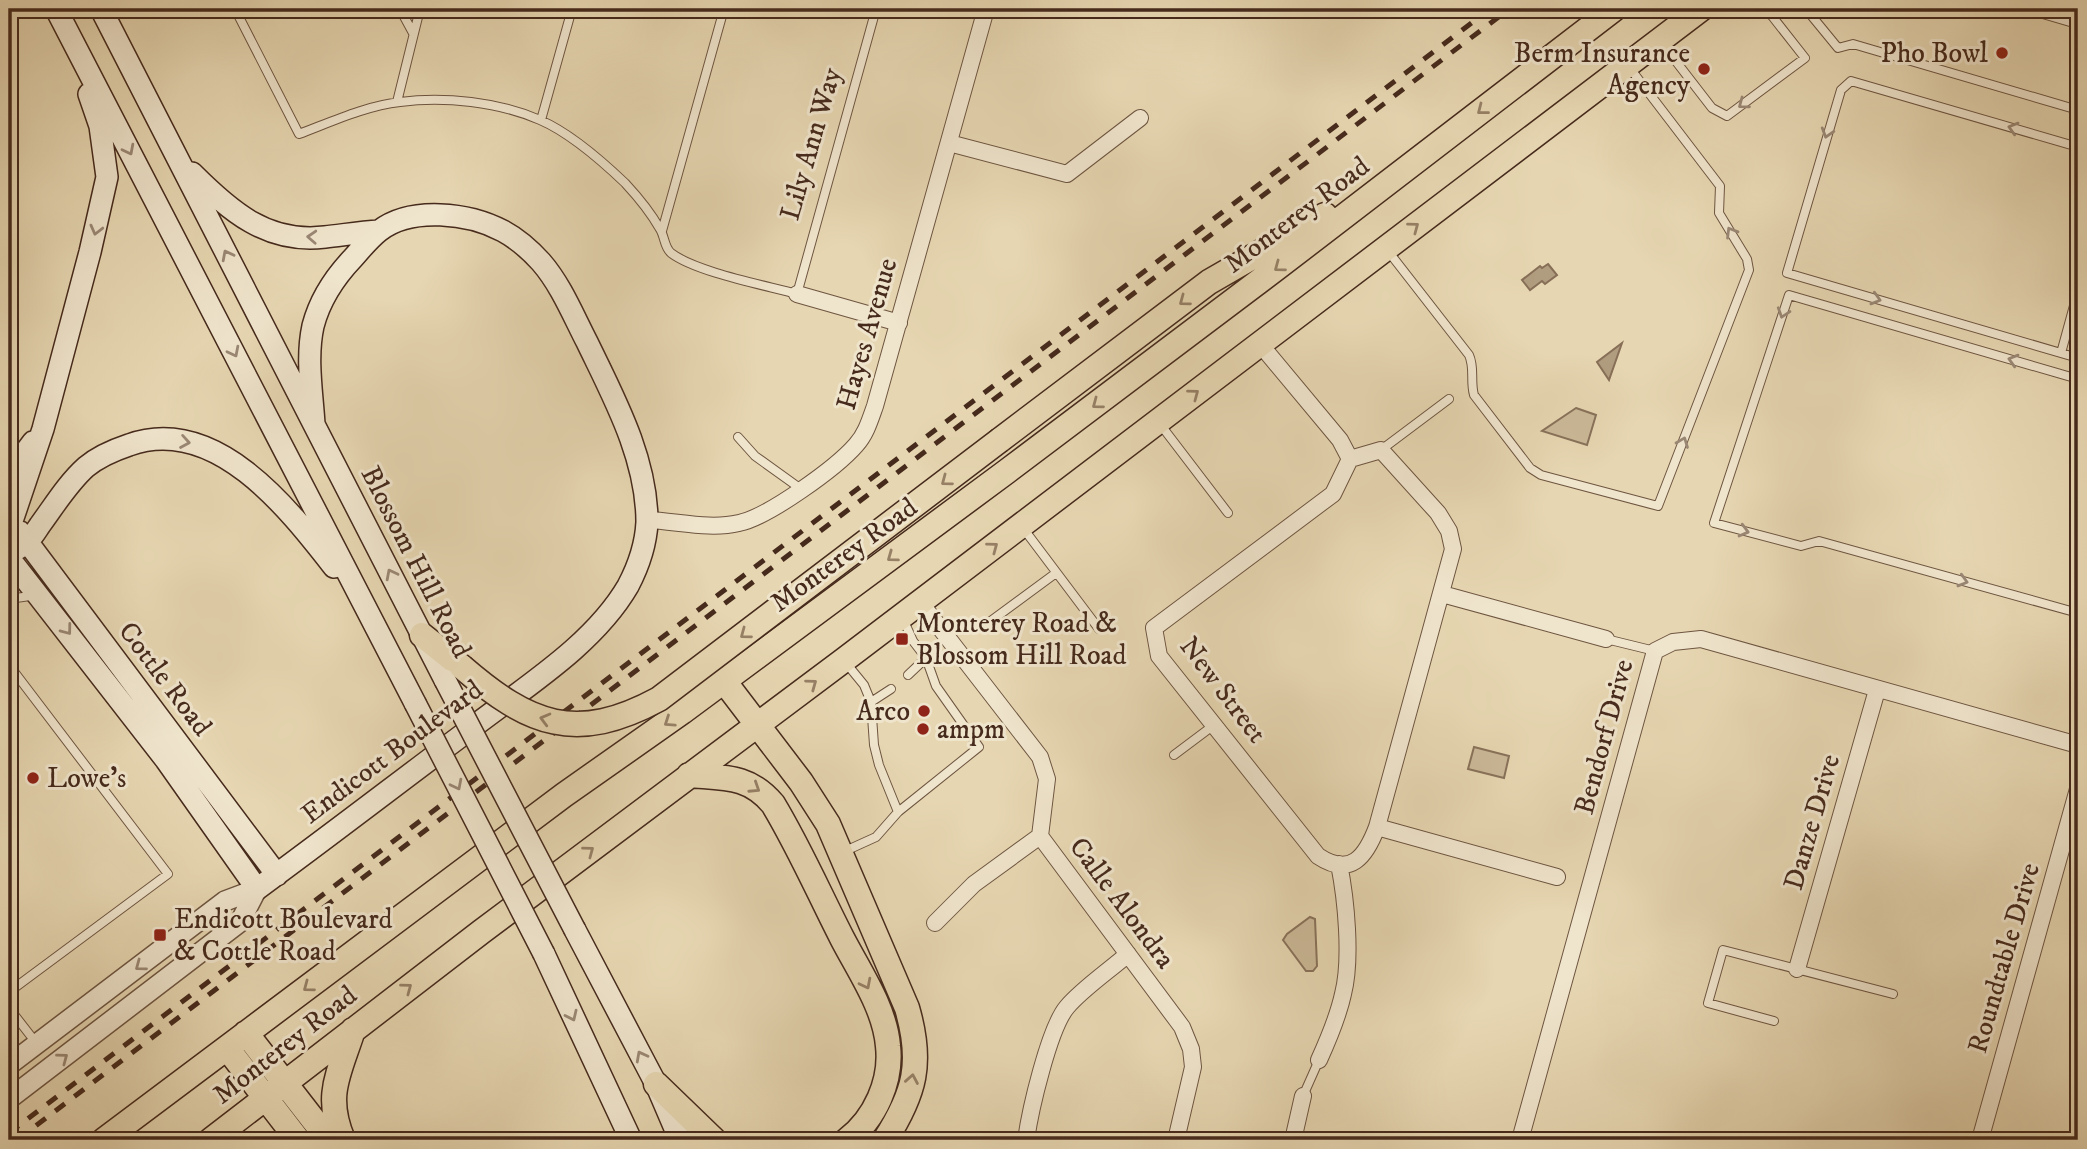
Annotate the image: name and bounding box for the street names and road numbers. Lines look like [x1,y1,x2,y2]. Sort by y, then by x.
street label: Lily Ann Way [773,63,850,224]
street label: Monterey Road [1217,149,1377,281]
street label: Hayes Avenue [829,254,905,414]
street label: Blossom Hill Road [353,460,479,664]
street label: Monterey Road [764,490,924,620]
street label: Cottle Road [111,615,219,743]
street label: New Street [1172,630,1274,750]
street label: Bendorf Drive [1567,656,1641,818]
street label: Endicott Boulevard [294,672,490,832]
street label: Danze Drive [1776,750,1848,894]
street label: Calle Alondra [1061,830,1183,976]
street label: Roundtable Drive [1960,859,2048,1057]
street label: Monterey Road [206,978,364,1112]

